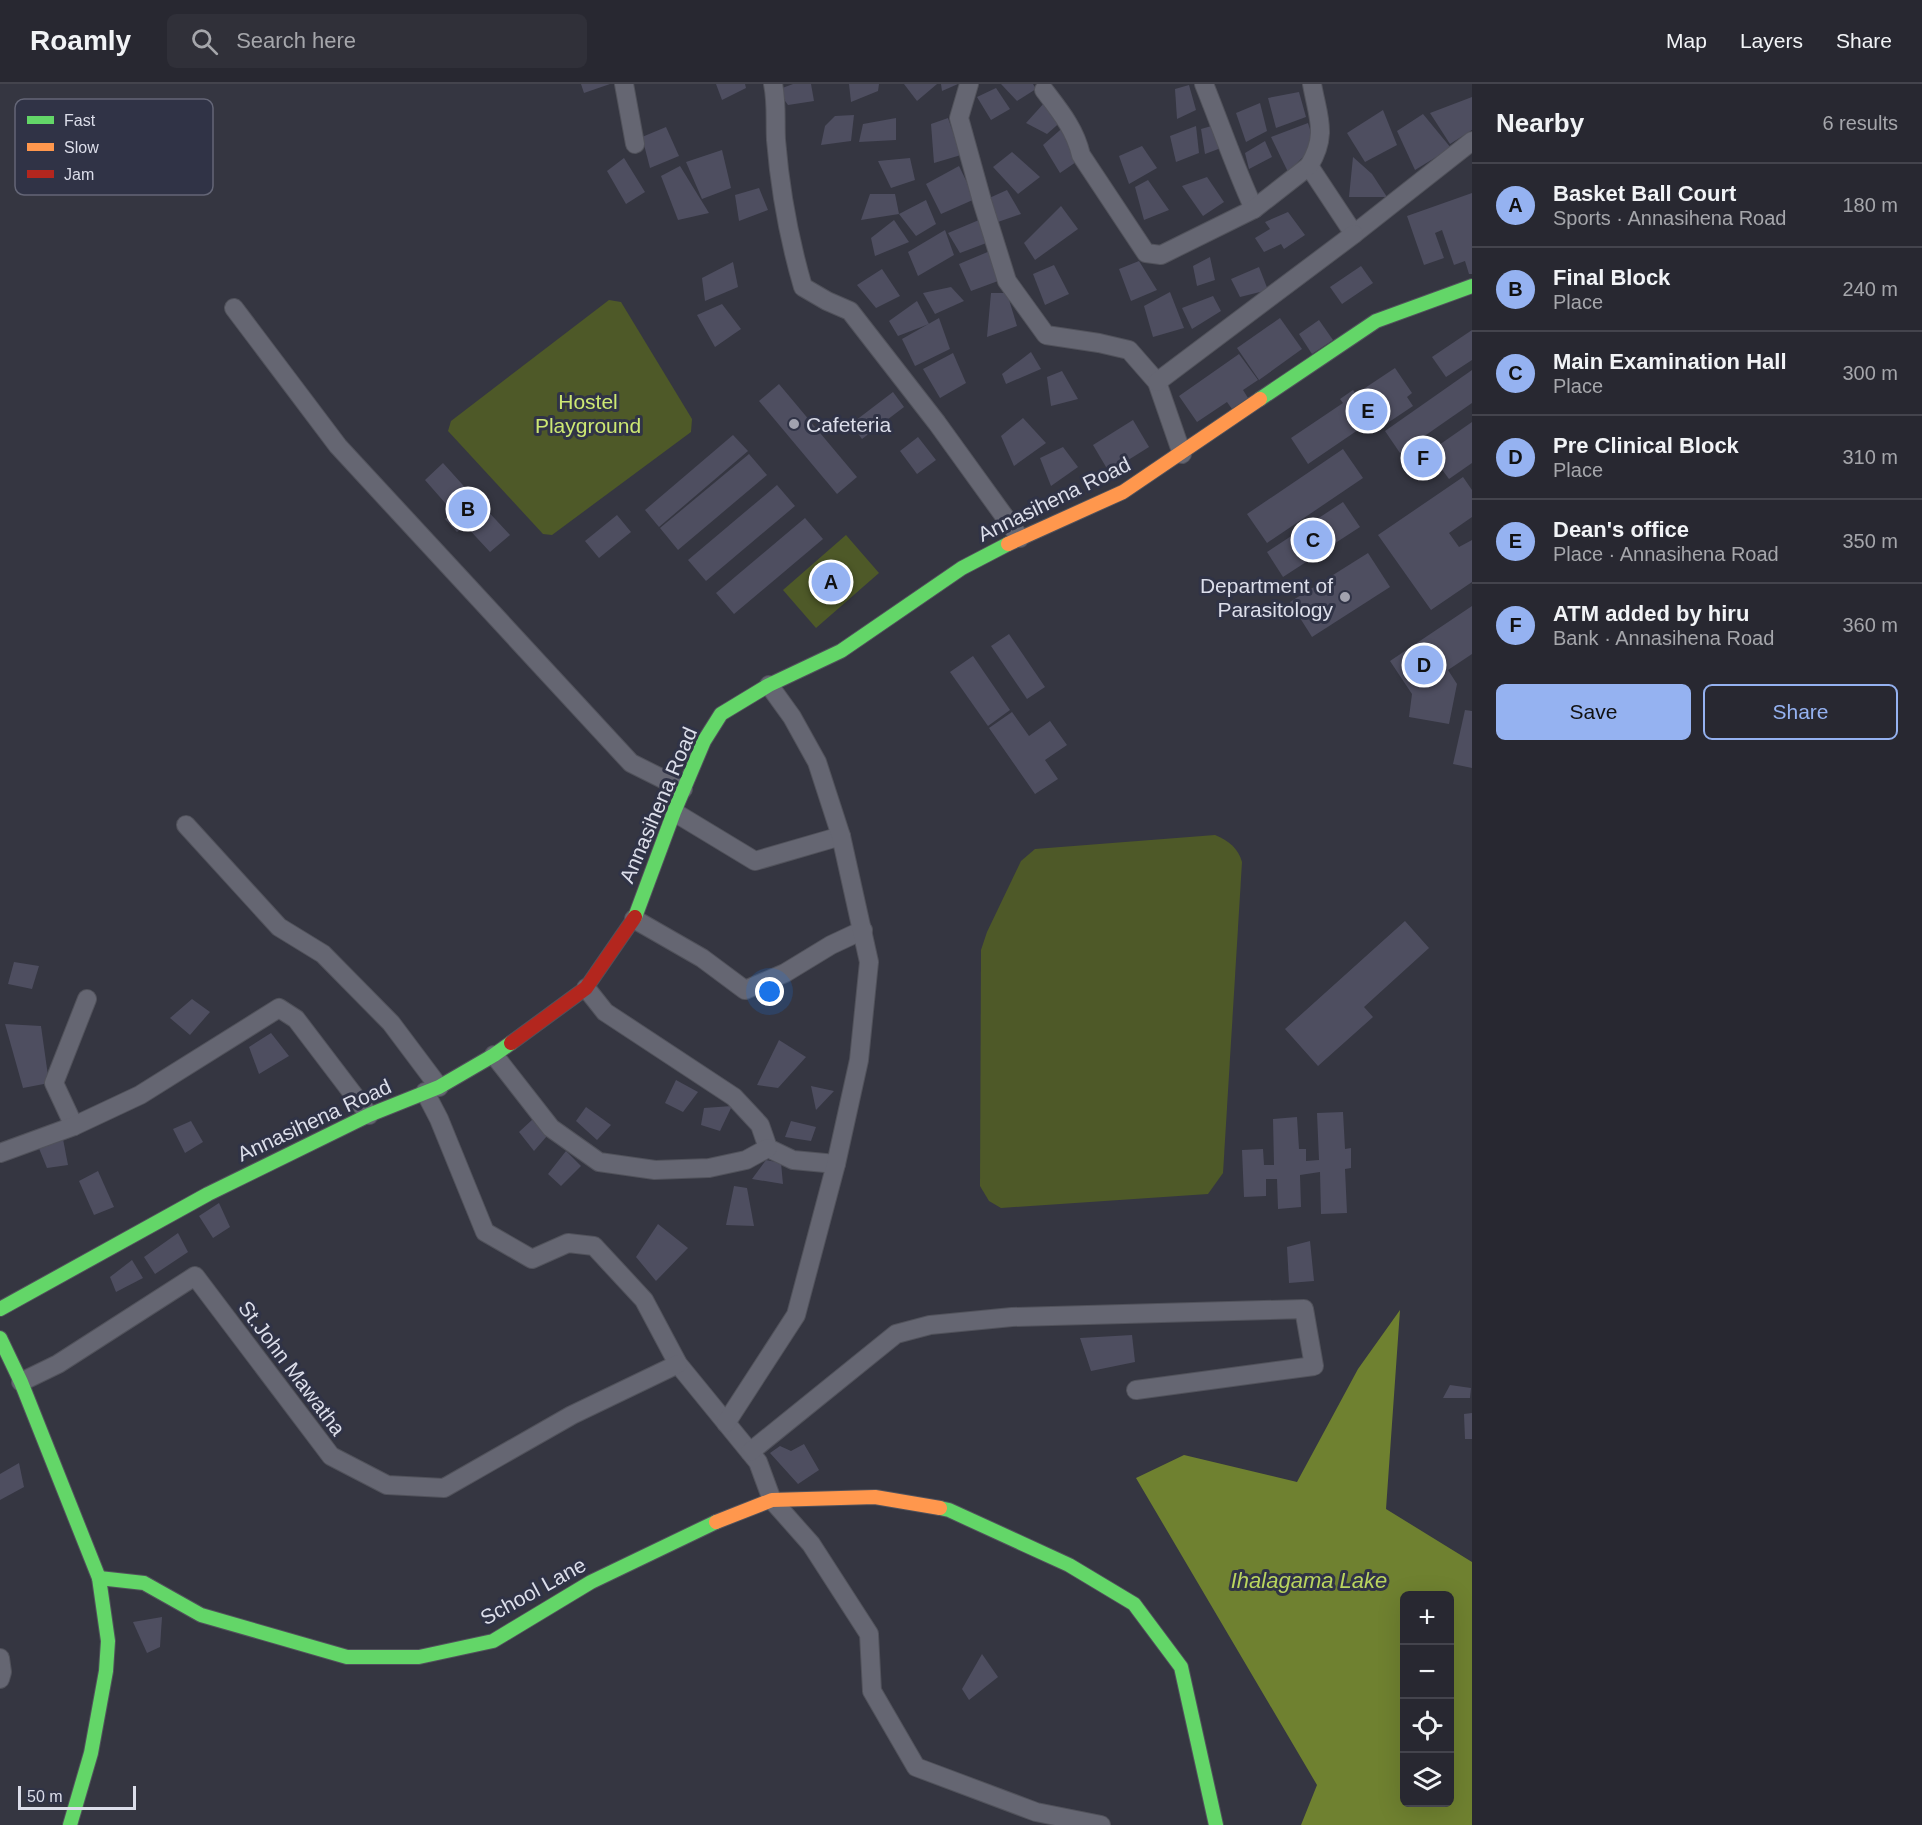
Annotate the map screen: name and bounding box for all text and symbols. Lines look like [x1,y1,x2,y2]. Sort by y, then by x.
search box [167,14,587,68]
text: Roamly [30,25,131,56]
icon: search [188,25,221,58]
text: Search here [236,28,356,53]
text: Map [1666,29,1707,52]
text: Layers [1740,29,1803,52]
text: Share [1836,29,1892,52]
legend [15,99,213,195]
text: Nearby [1496,108,1584,138]
text: Fast [64,112,96,129]
text: 6 results [1822,112,1898,134]
text: Slow [64,139,99,156]
text: Jam [64,166,94,183]
text: Basket Ball Court [1553,181,1736,206]
text: A [1508,194,1523,216]
text: 180 m [1842,194,1898,216]
text: Sports · Annasihena Road [1553,207,1787,229]
text: Final Block [1553,265,1670,290]
text: B [1508,278,1523,300]
text: 240 m [1842,278,1898,300]
text: Place [1553,291,1603,313]
text: Main Examination Hall [1553,349,1787,374]
text: C [1508,362,1523,384]
text: 300 m [1842,362,1898,384]
text: Place [1553,375,1603,397]
pin: E [1348,388,1388,434]
park label: Hostel Playground [535,390,641,437]
place label: Cafeteria [806,413,892,436]
marker: Cafeteria [787,417,801,431]
text: Pre Clinical Block [1553,433,1739,458]
pin: F [1404,436,1442,481]
text: D [1508,446,1523,468]
text: 310 m [1842,446,1898,468]
street label: Annasihena Road [974,452,1134,546]
text: Place [1553,459,1603,481]
pin: B [448,486,488,532]
text: Dean's office [1553,517,1689,542]
pin: C [1294,518,1332,562]
text: E [1509,530,1522,552]
text: 350 m [1842,530,1898,552]
text: Place · Annasihena Road [1553,543,1779,565]
pin: A [812,560,850,604]
place label: Department of Parasitology [1200,574,1333,621]
marker: Department of Parasitology [1338,590,1352,604]
text: ATM added by hiru [1553,601,1749,626]
text: F [1509,614,1522,636]
text: 360 m [1842,614,1898,636]
text: Bank · Annasihena Road [1553,627,1774,649]
pin: D [1404,642,1444,688]
button: Save [1496,684,1691,740]
button: Share [1703,684,1898,740]
street label: Annasihena Road [615,724,701,886]
your location [755,977,784,1006]
street label: Annasihena Road [233,1074,395,1166]
street label: St.John Mawatha [234,1296,350,1440]
street label: School Lane [476,1553,590,1629]
water label: Ihalagama Lake [1231,1568,1387,1593]
map controls [1400,1591,1454,1807]
button: + [1400,1591,1454,1645]
button: − [1400,1645,1454,1699]
button: locate [1400,1699,1454,1753]
button: layers [1400,1753,1454,1807]
scale bar [18,1783,136,1810]
text: 50 m [27,1788,63,1805]

